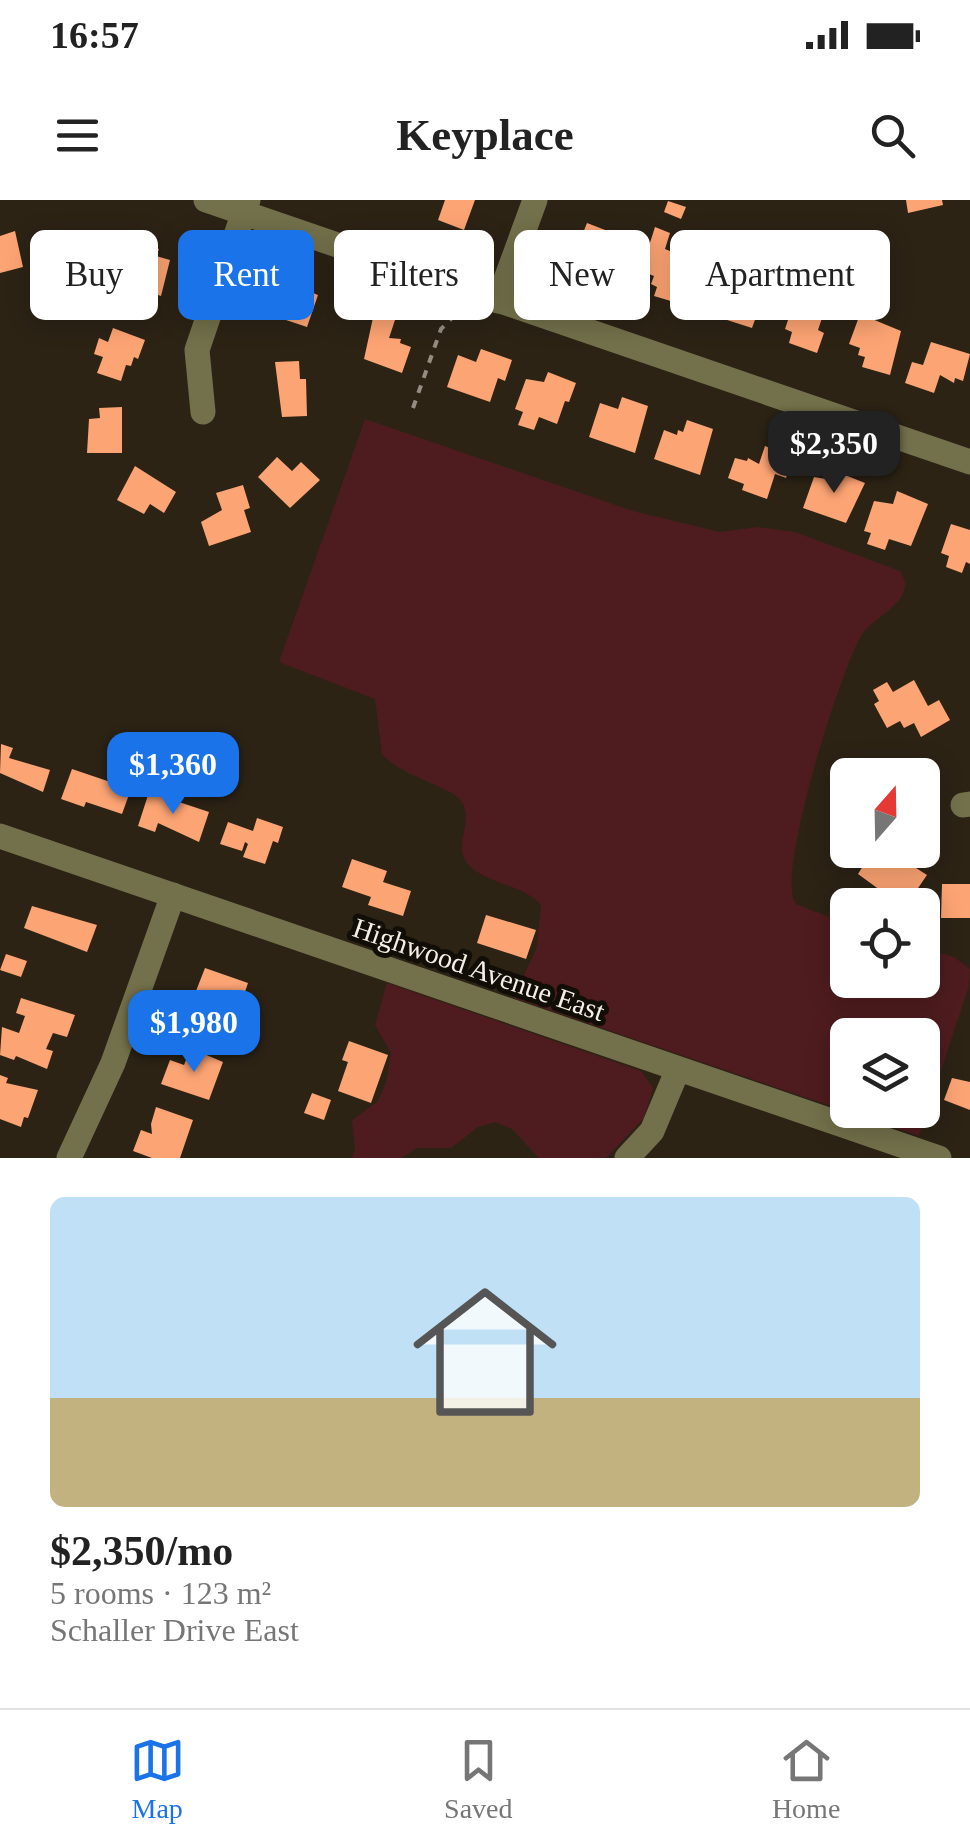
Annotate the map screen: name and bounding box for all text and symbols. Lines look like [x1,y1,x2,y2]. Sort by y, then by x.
text: 16:57 [50,14,139,56]
icon: menu [50,108,105,163]
icon: search [865,108,920,163]
text: Keyplace [396,110,574,160]
chip: Buy [30,230,158,320]
chip: Rent [178,230,314,320]
chip: Filters [334,230,494,320]
chip: New [514,230,650,320]
chip: Apartment [670,230,890,320]
pin: $2,350 [753,411,915,496]
text: $2,350 [790,425,878,461]
pin: $1,360 [92,732,254,817]
text: $1,360 [129,746,217,782]
north arrow [830,758,940,868]
map controls [830,758,940,1128]
button: locate [830,888,940,998]
street label: Highwood Avenue East [349,912,609,1027]
pin: $1,980 [113,990,275,1075]
text: $1,980 [150,1004,238,1040]
button: layers [830,1018,940,1128]
icon: home [395,1262,575,1442]
text: $2,350/mo [50,1528,233,1574]
text: 5 rooms · 123 m² [50,1575,271,1611]
text: Schaller Drive East [50,1612,299,1648]
tab: Map [130,1733,185,1825]
tab: Saved [444,1733,513,1825]
tab: Home [772,1733,840,1825]

